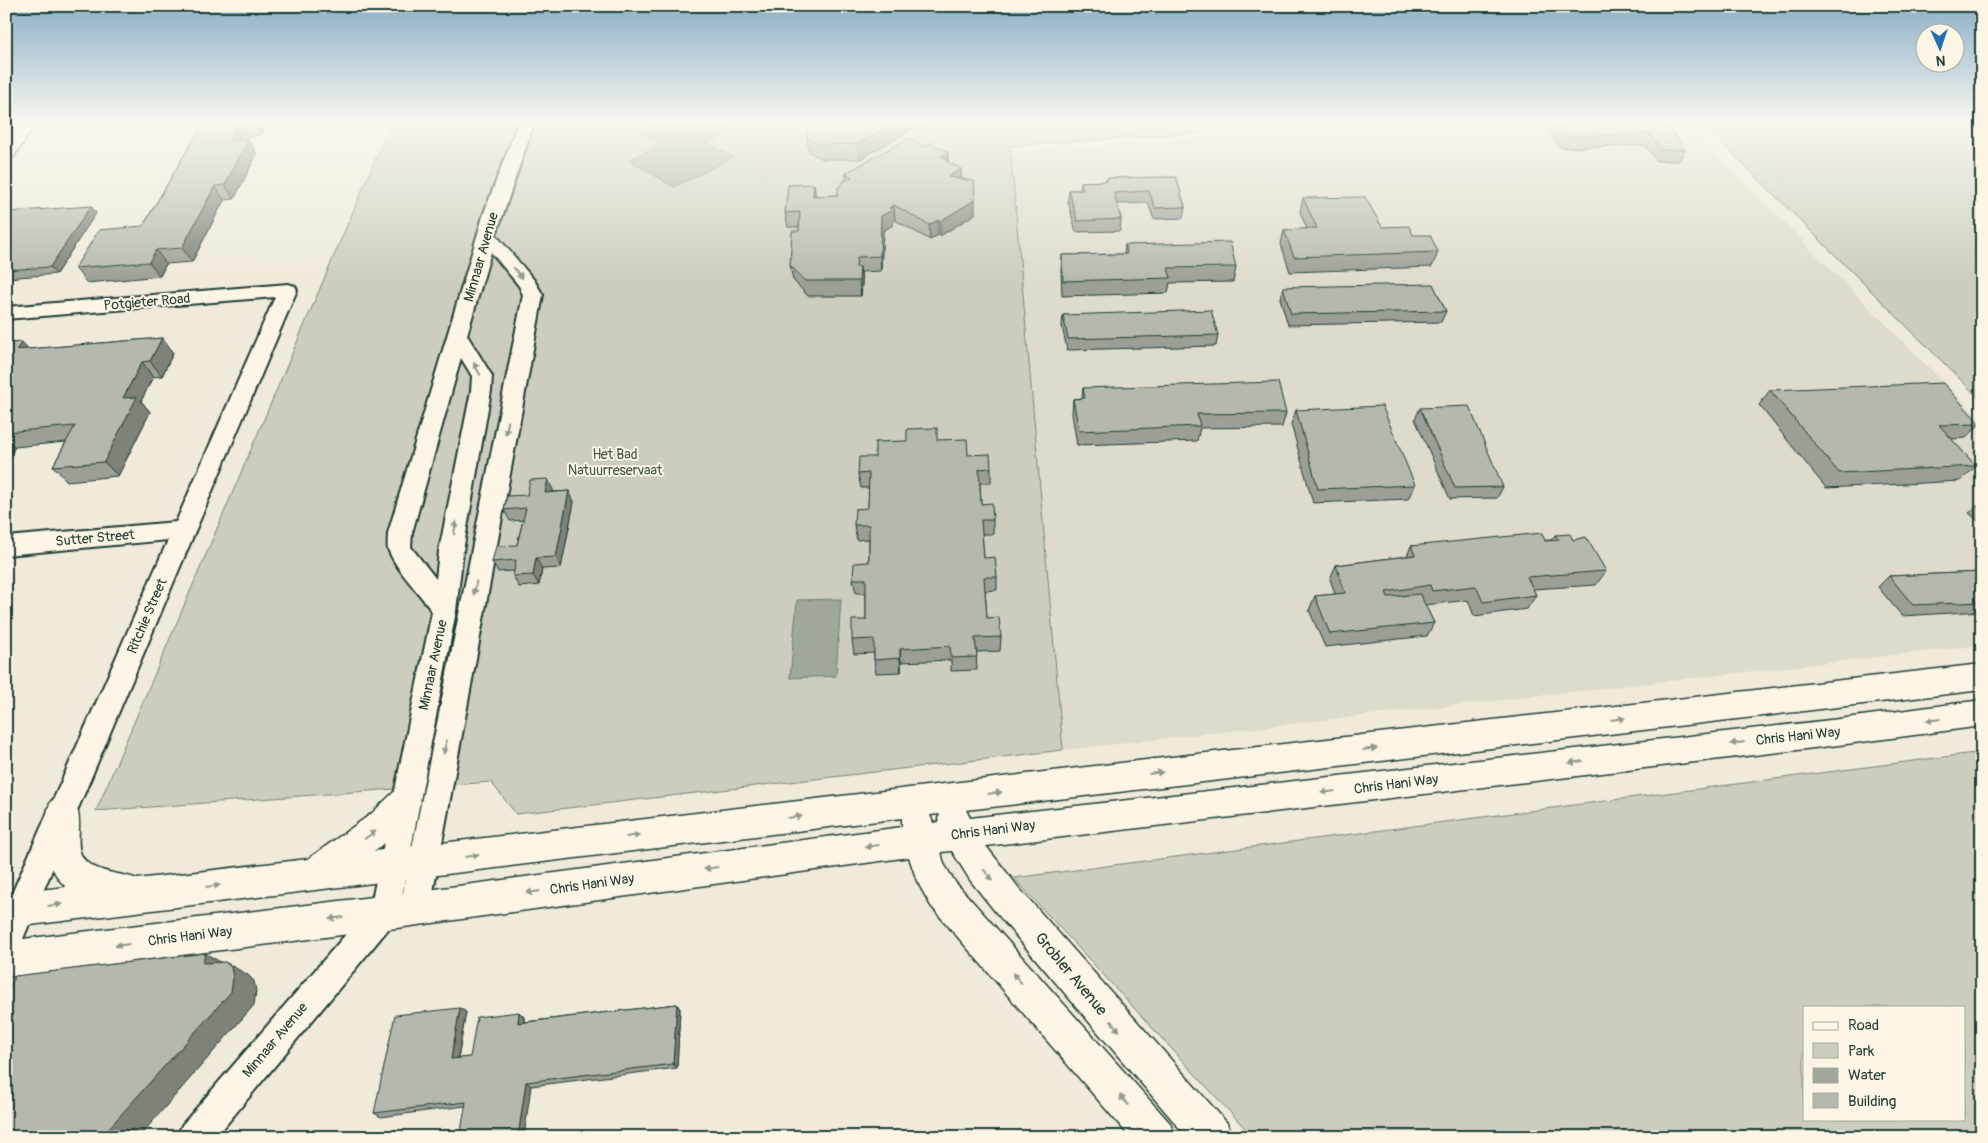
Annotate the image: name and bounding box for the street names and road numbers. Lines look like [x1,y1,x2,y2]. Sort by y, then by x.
street label: Minnaar Avenue [460,210,502,304]
street label: Potgieter Road [103,290,191,314]
street label: Sutter Street [55,526,136,550]
street label: Ritchie Street [123,575,171,656]
street label: Minnaar Avenue [415,618,451,712]
street label: Chris Hani Way [1755,723,1841,749]
street label: Chris Hani Way [1353,770,1439,798]
street label: Chris Hani Way [950,816,1036,844]
street label: Chris Hani Way [549,870,635,898]
street label: Chris Hani Way [147,922,233,950]
street label: Grobler Avenue [1030,928,1112,1020]
street label: Minnaar Avenue [239,999,311,1081]

